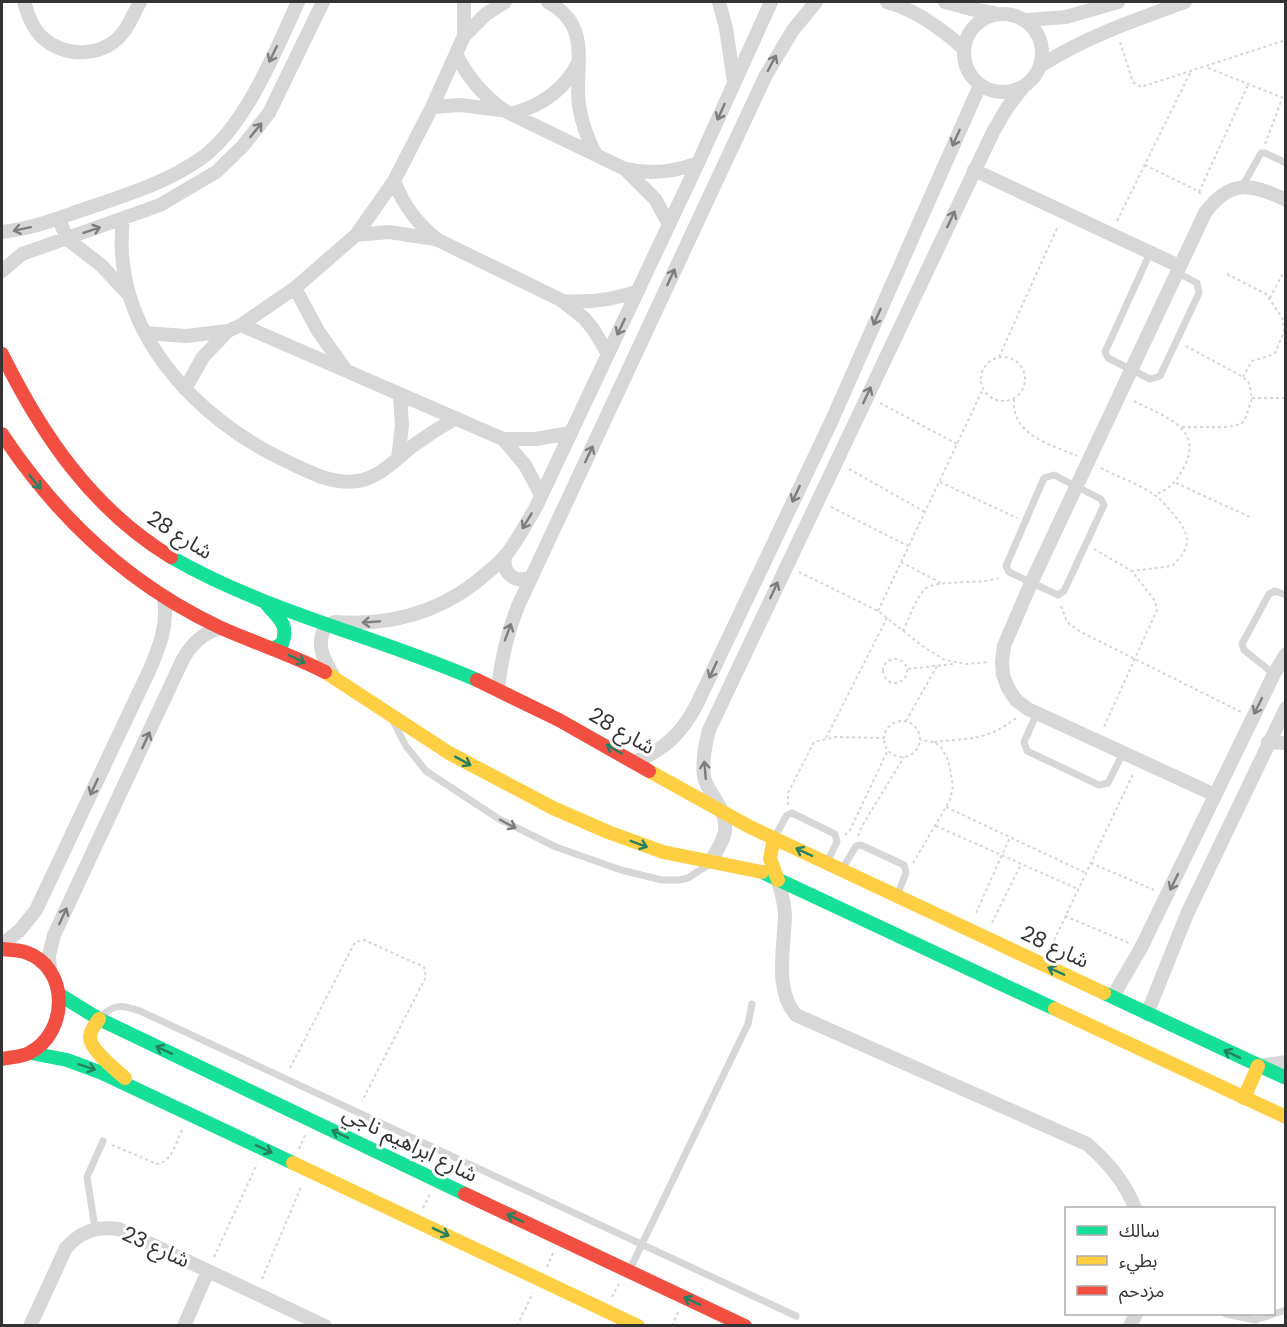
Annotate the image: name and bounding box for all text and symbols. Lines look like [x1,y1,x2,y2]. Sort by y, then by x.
one-way arrow [267,45,278,63]
one-way arrow [766,55,778,72]
one-way arrow [715,103,727,121]
one-way arrow [249,123,262,139]
one-way arrow [950,129,961,147]
one-way arrow [946,211,958,229]
one-way arrow [13,224,32,235]
one-way arrow [82,224,101,235]
one-way arrow [666,269,678,287]
one-way arrow [871,307,882,325]
one-way arrow [614,317,626,335]
one-way arrow [862,387,874,405]
one-way arrow [584,446,595,464]
one-way arrow [28,473,41,489]
one-way arrow [790,485,802,503]
street label: شارع 28 [142,503,218,567]
one-way arrow [521,512,533,529]
one-way arrow [769,582,781,600]
one-way arrow [361,617,381,628]
one-way arrow [504,623,515,641]
one-way arrow [287,654,305,666]
one-way arrow [706,661,718,679]
one-way arrow [1252,697,1264,715]
street label: شارع 28 [583,700,661,762]
one-way arrow [140,731,152,749]
one-way arrow [606,743,623,755]
one-way arrow [454,755,471,767]
one-way arrow [699,761,710,780]
one-way arrow [87,778,99,796]
one-way arrow [499,818,517,830]
one-way arrow [629,839,648,850]
one-way arrow [795,845,813,857]
one-way arrow [1167,872,1179,890]
one-way arrow [57,908,69,926]
street label: شارع 28 [1016,918,1094,976]
one-way arrow [1048,964,1066,976]
one-way arrow [155,1043,173,1055]
one-way arrow [1224,1047,1242,1059]
one-way arrow [77,1063,96,1074]
street label: شارع ابراهيم ناجي [337,1098,483,1190]
one-way arrow [331,1127,349,1139]
one-way arrow [255,1144,273,1156]
legend [1065,1207,1275,1315]
one-way arrow [507,1212,525,1224]
text: سالك [1119,1218,1160,1243]
street label: شارع 23 [117,1219,195,1275]
one-way arrow [431,1227,449,1239]
text: بطيء [1119,1248,1157,1274]
text: مزدحم [1119,1278,1164,1304]
one-way arrow [684,1294,702,1306]

